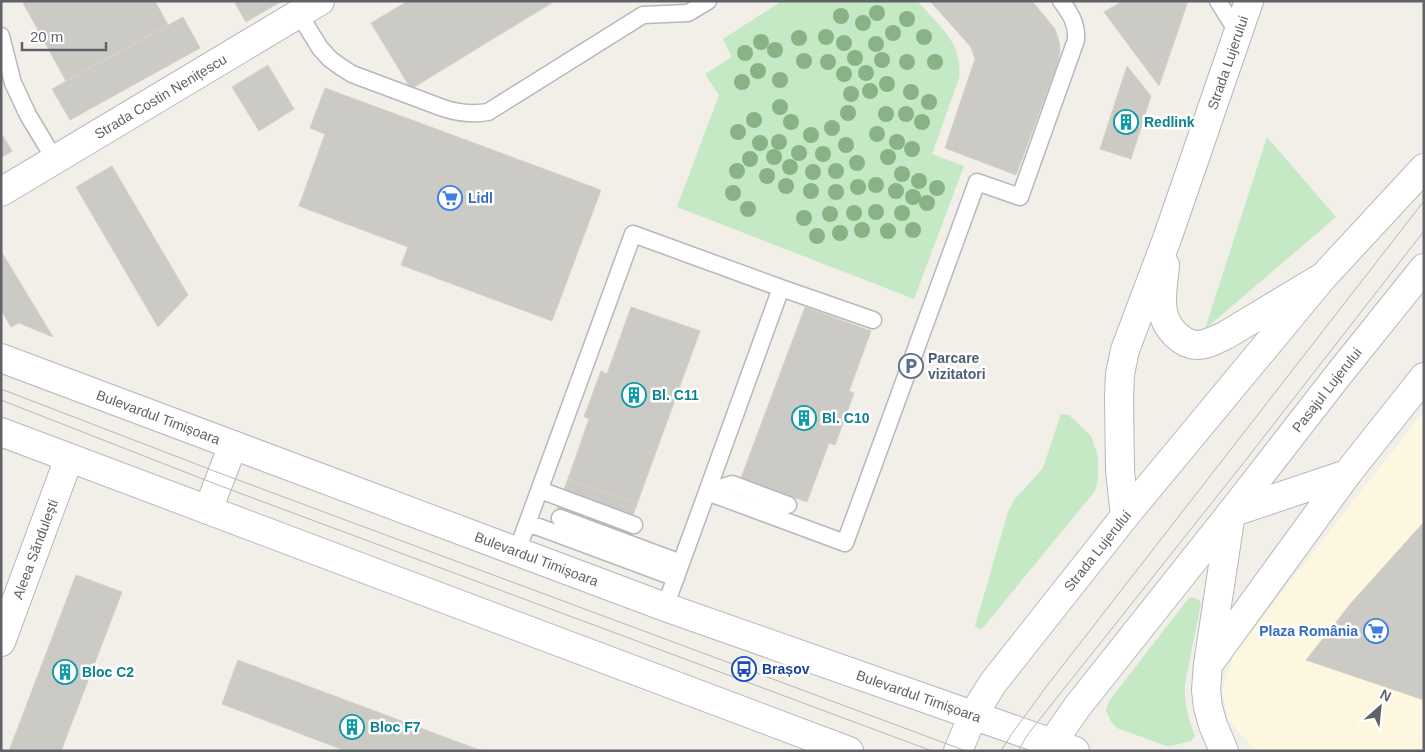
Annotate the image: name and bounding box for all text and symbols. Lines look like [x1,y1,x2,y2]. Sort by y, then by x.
street label: Strada Lujerului [1204,14,1251,112]
scale bar [22,20,106,52]
text: 20 m [30,28,63,45]
street label: Strada Costin Nenițescu [92,51,230,142]
building icon: Redlink [1113,109,1139,135]
place label: Redlink [1144,114,1195,130]
supermarket icon: Lidl [437,185,463,211]
place label: Lidl [468,190,493,206]
street label: Pasajul Lujerului [1289,345,1365,435]
place label: Parcare vizitatori [928,350,986,382]
parking icon: Parcare vizitatori [898,353,924,379]
building icon: Bl. C11 [621,382,647,408]
street label: Bulevardul Timișoara [94,387,223,448]
place label: Bl. C11 [652,387,699,403]
building icon: Bl. C10 [791,405,817,431]
place label: Bl. C10 [822,410,870,426]
street label: Aleea Săndulești [10,497,61,601]
street label: Strada Lujerului [1061,507,1134,594]
street label: Bulevardul Timișoara [472,528,601,589]
supermarket icon: Plaza România [1363,618,1389,644]
place label: Plaza România [1259,623,1358,639]
bus stop icon: Brașov [731,656,757,682]
building icon: Bloc C2 [52,659,78,685]
place label: Brașov [762,661,810,677]
place label: Bloc C2 [82,664,134,680]
street label: Bulevardul Timișoara [854,667,983,725]
north arrow [1355,682,1405,732]
text: N [1378,686,1394,705]
building icon: Bloc F7 [339,714,365,740]
place label: Bloc F7 [370,719,421,735]

